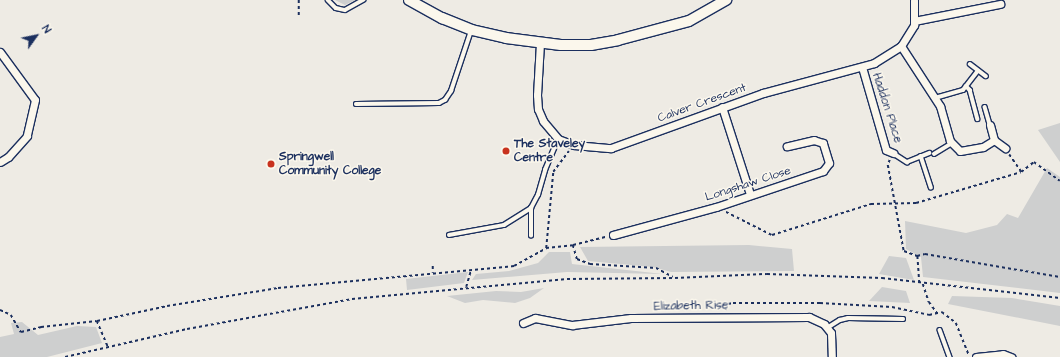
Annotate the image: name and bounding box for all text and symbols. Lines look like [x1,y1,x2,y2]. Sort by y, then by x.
north arrow [16,16,56,56]
text: N [38,22,55,36]
street label: Haddon Place [869,71,905,145]
street label: Calver Crescent [656,80,748,126]
place label: The Staveley Centre [514,137,585,165]
marker: The Staveley Centre [501,146,511,156]
place label: Springwell Community College [279,150,381,178]
marker: Springwell Community College [266,159,276,169]
street label: Longshaw Close [703,163,793,205]
street label: Elizabeth Rise [654,298,728,314]

